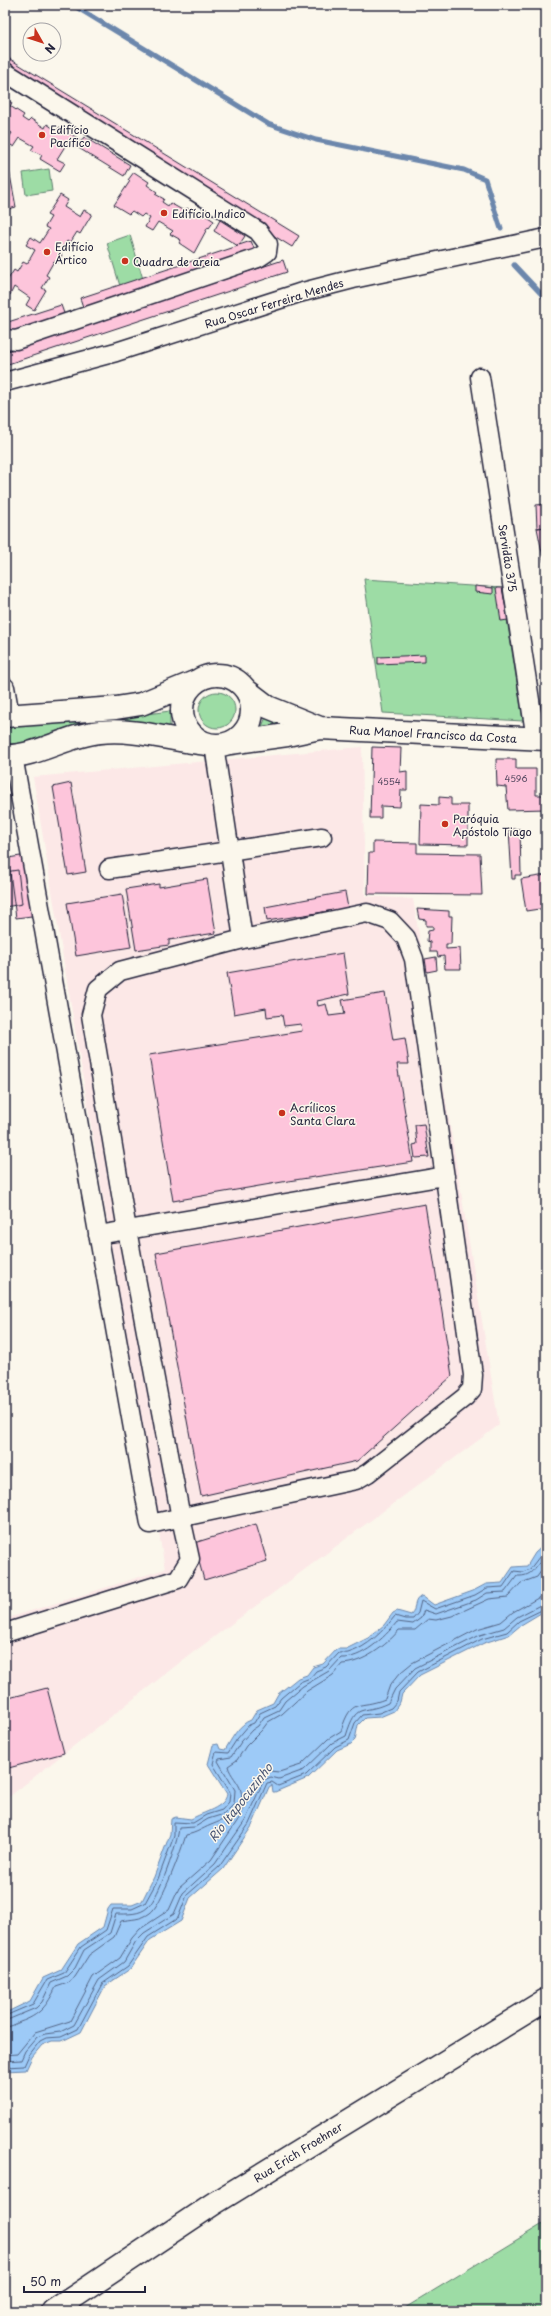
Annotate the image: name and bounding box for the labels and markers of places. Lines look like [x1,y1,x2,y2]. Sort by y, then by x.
place label: Edifício Pacífico [50,121,91,151]
marker: Edifício Pacífico [37,130,47,140]
place label: Edifício Indico [172,205,245,222]
marker: Edifício Indico [159,208,169,218]
place label: Edifício Ártico [55,238,94,268]
marker: Edifício Ártico [42,247,52,257]
place label: Quadra de areia [133,253,220,270]
marker: Quadra de areia [120,256,130,266]
place label: Paróquia Apóstolo Tiago [453,810,532,840]
marker: Paróquia Apóstolo Tiago [440,819,450,829]
place label: Acrílicos Santa Clara [290,1099,356,1129]
marker: Acrílicos Santa Clara [277,1108,287,1118]

